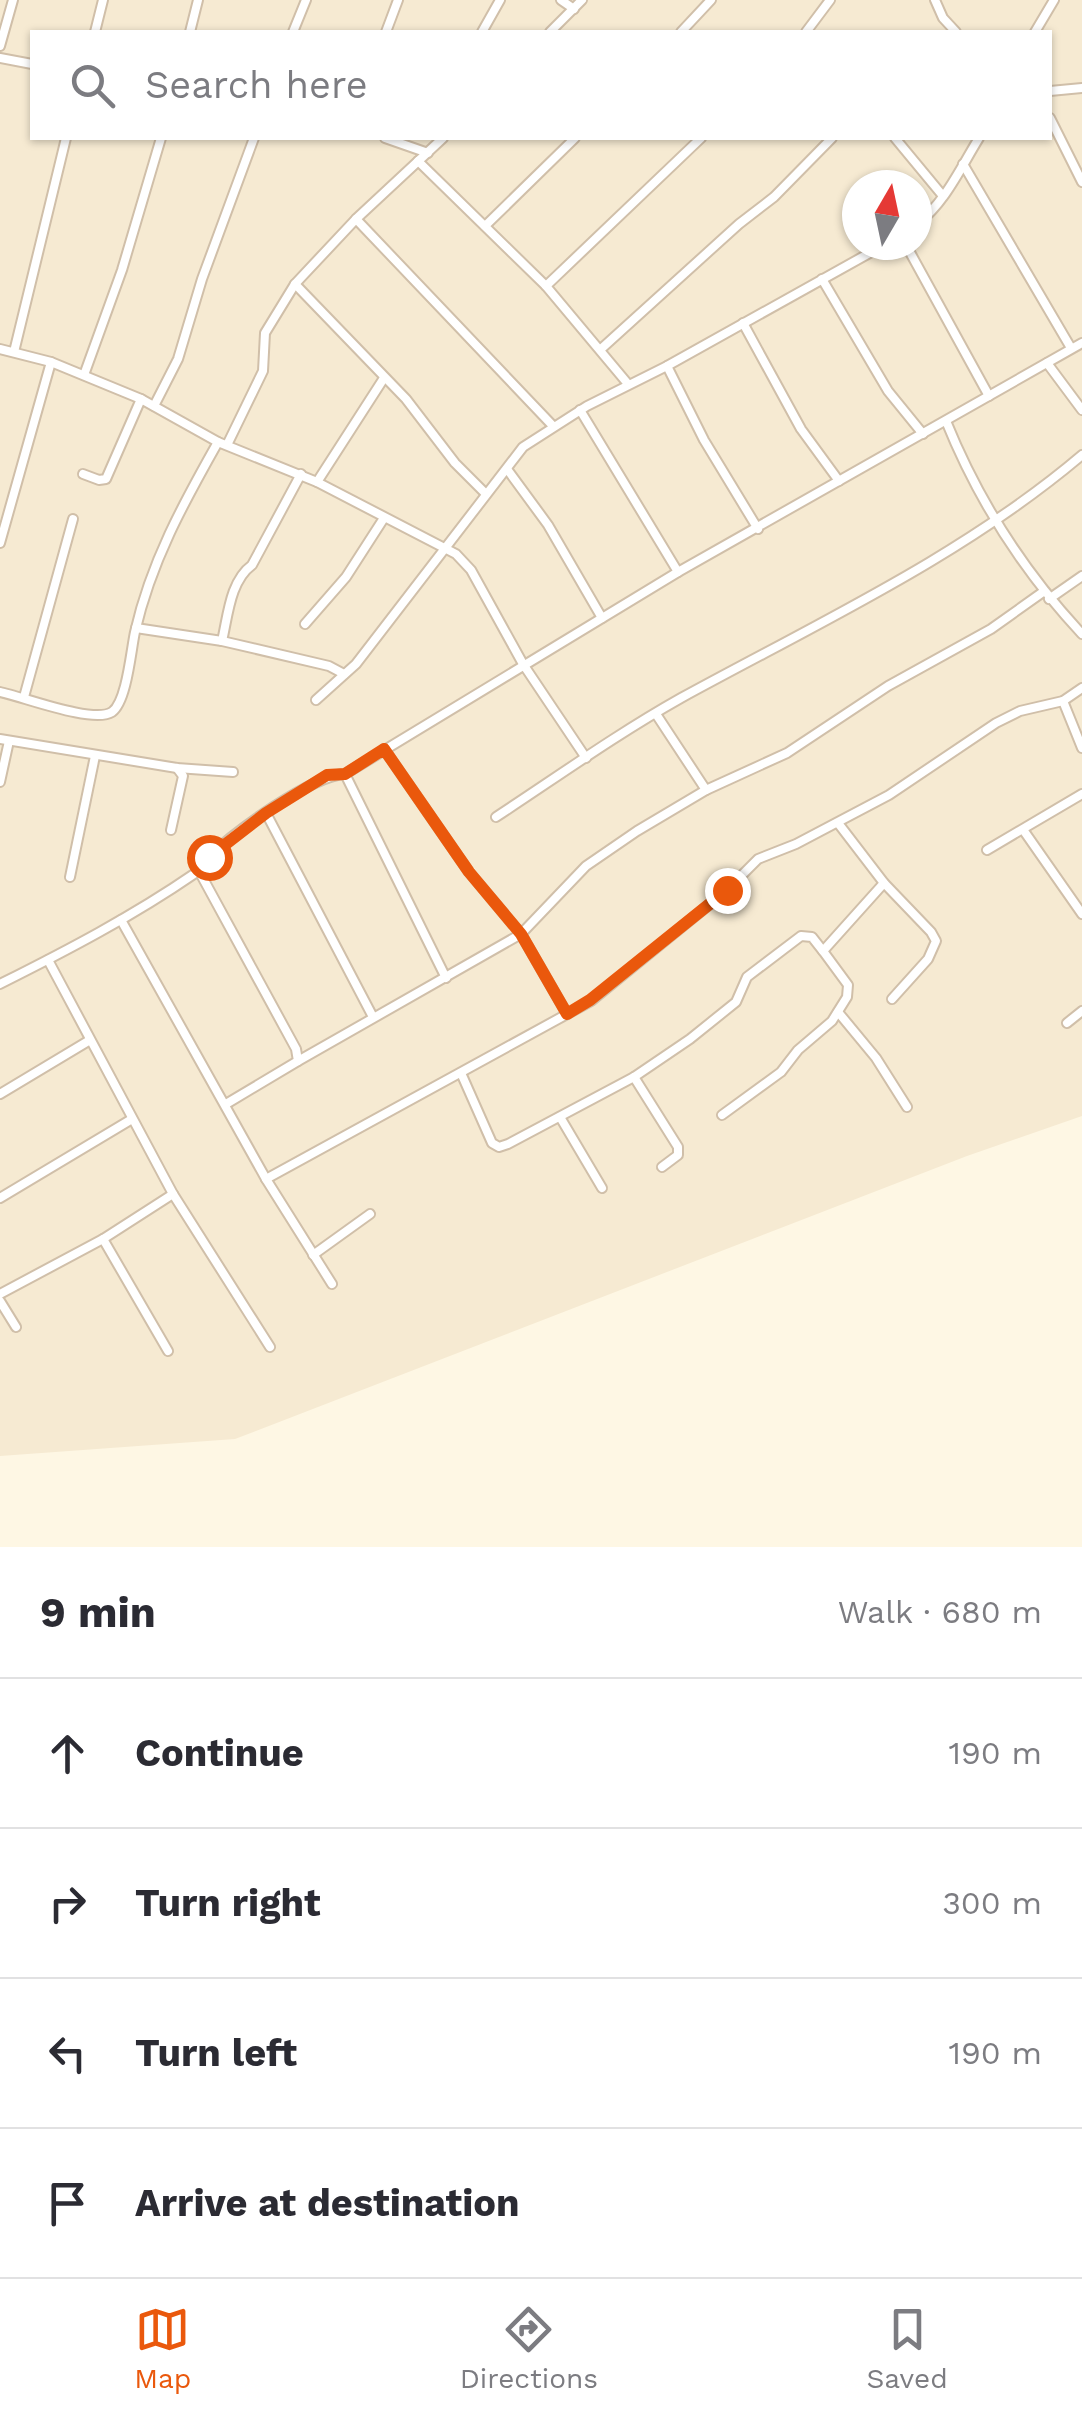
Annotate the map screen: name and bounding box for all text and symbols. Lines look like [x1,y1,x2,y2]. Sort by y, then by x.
search box [30,30,1052,140]
icon: search [65,58,120,113]
text: Search here [145,63,368,107]
north arrow [842,170,932,260]
route start [187,835,233,881]
route end [705,868,751,914]
text: 9 min [40,1588,156,1637]
text: Walk · 680 m [838,1593,1042,1631]
icon: ahead [40,1726,95,1781]
text: Continue [135,1731,304,1775]
text: 190 m [948,1734,1042,1772]
icon: right [40,1876,95,1931]
text: Turn right [135,1881,321,1925]
text: 300 m [942,1884,1042,1922]
icon: left [40,2026,95,2081]
text: Turn left [135,2031,297,2075]
text: 190 m [948,2034,1042,2072]
icon: arrive [40,2176,95,2231]
text: Arrive at destination [135,2181,520,2225]
tab: Map [134,2302,191,2395]
tab: Directions [460,2302,598,2395]
tab: Saved [866,2302,948,2395]

